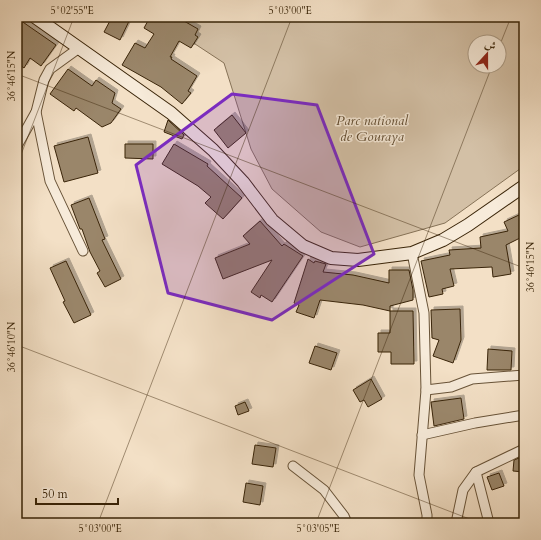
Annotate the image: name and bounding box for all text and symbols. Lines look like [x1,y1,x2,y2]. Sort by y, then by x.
text: 5°02'55"E [50,4,94,18]
text: 5°03'00"E [268,4,312,18]
north arrow [467,34,507,74]
text: ش [483,36,498,54]
text: 36°46'15"N [5,50,19,101]
park label: Parc national de Gouraya [336,111,409,146]
text: 36°46'15"N [524,241,538,292]
text: 36°46'10"N [5,321,19,372]
scale bar [36,480,118,506]
text: 50 m [42,486,69,502]
text: 5°03'00"E [78,522,122,536]
text: 5°03'05"E [296,522,340,536]

